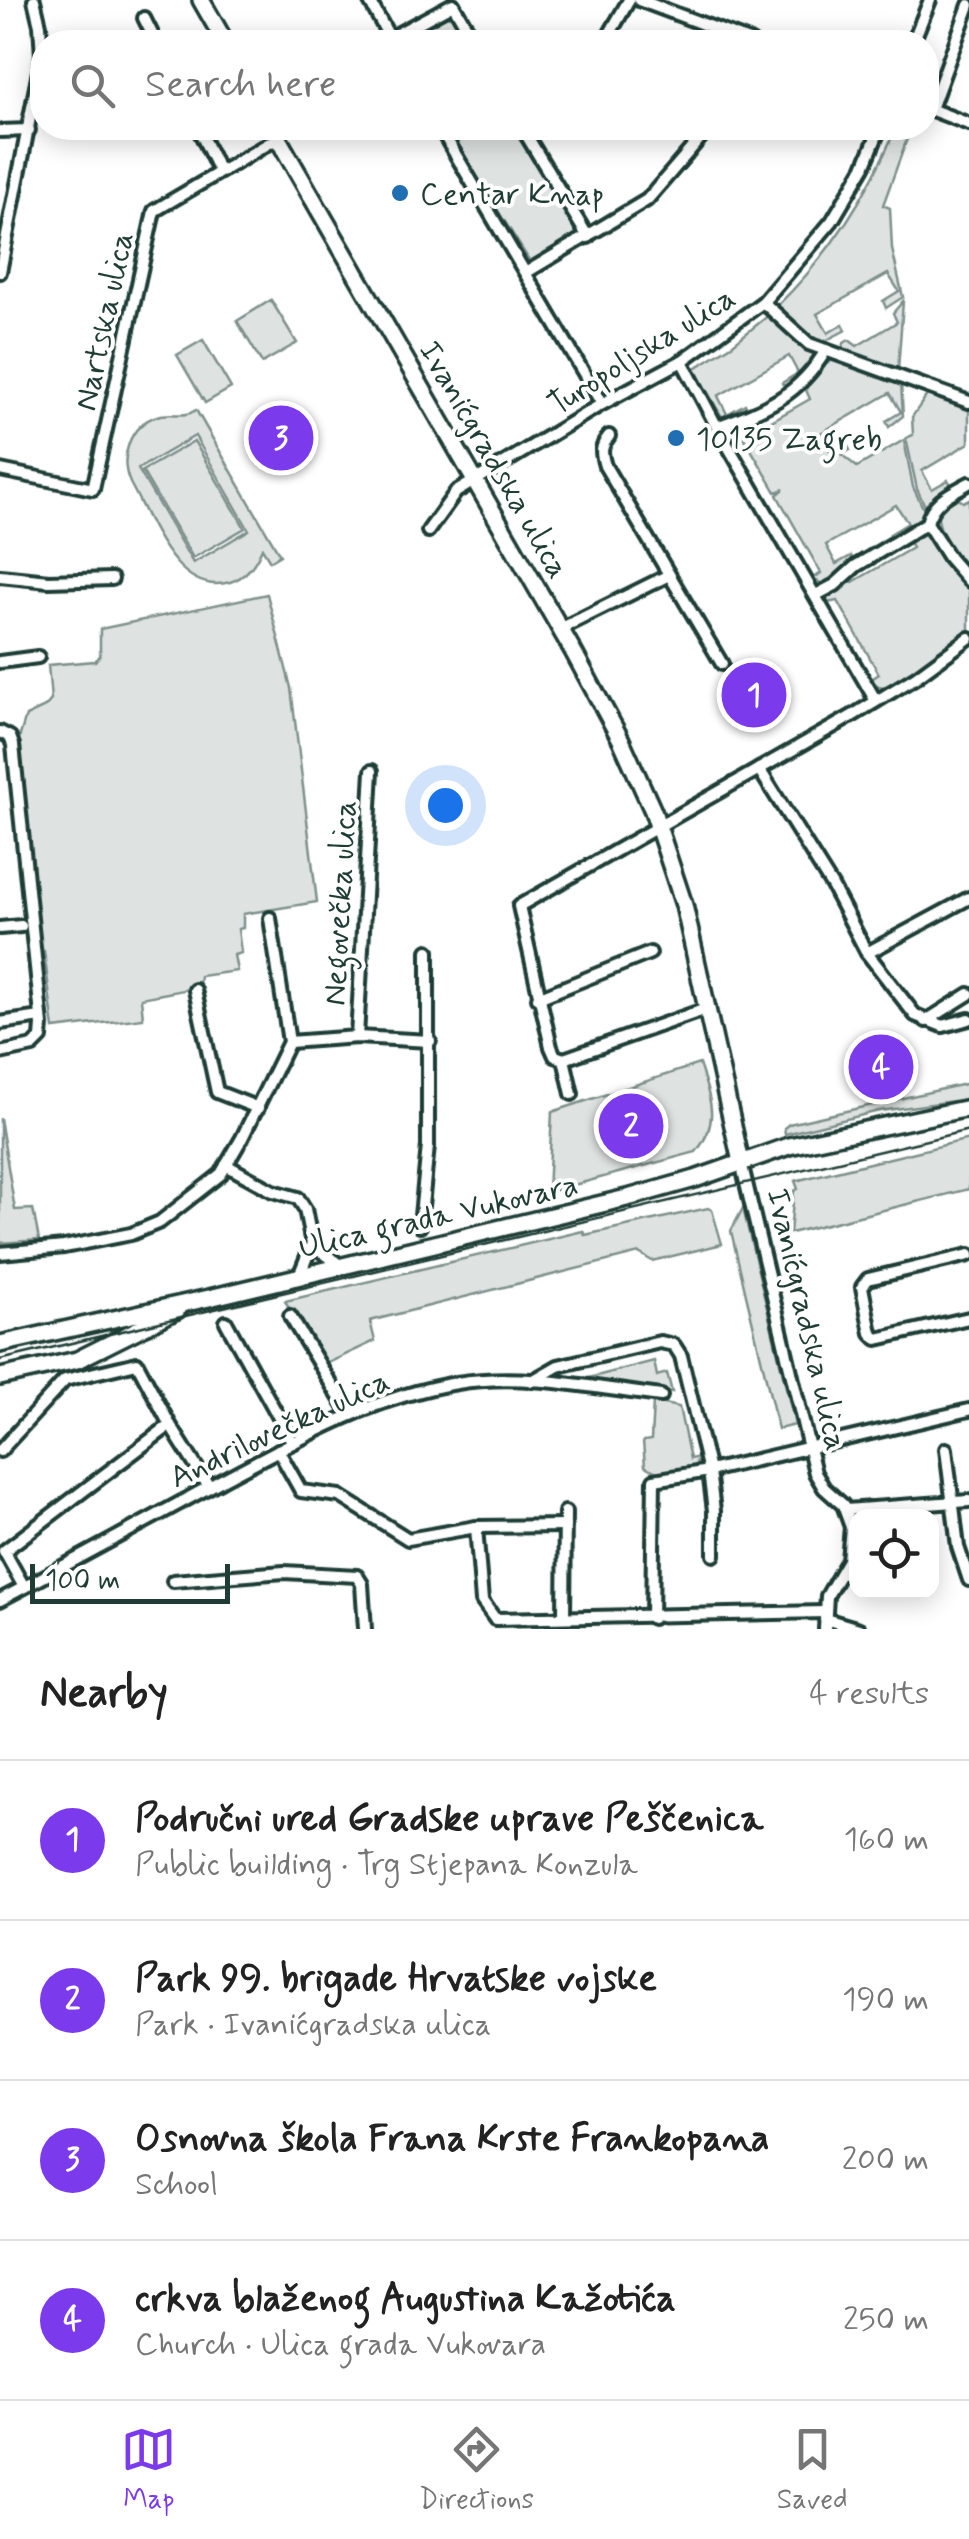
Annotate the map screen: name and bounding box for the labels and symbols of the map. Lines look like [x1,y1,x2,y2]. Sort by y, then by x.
place label: Centar Knap [420,174,604,216]
marker: Centar Knap [389,182,411,204]
street label: Nartska ulica [66,228,144,415]
street label: Turopoljska ulica [540,277,744,426]
street label: Ivanićgradska ulica [408,333,578,587]
pin: 3 [248,400,314,476]
place label: 10135 Zagreb [696,419,882,464]
marker: 10135 Zagreb [665,427,687,449]
pin: 1 [722,658,786,732]
your location [420,780,471,831]
street label: Negovečka ulica [315,799,370,1007]
pin: 4 [848,1030,914,1104]
pin: 2 [598,1088,664,1164]
street label: Ulica grada Vukovara [295,1164,583,1272]
street label: Ivanićgradska ulica [755,1184,857,1455]
street label: Andrilovečka ulica [163,1360,397,1499]
scale bar [30,1559,230,1604]

